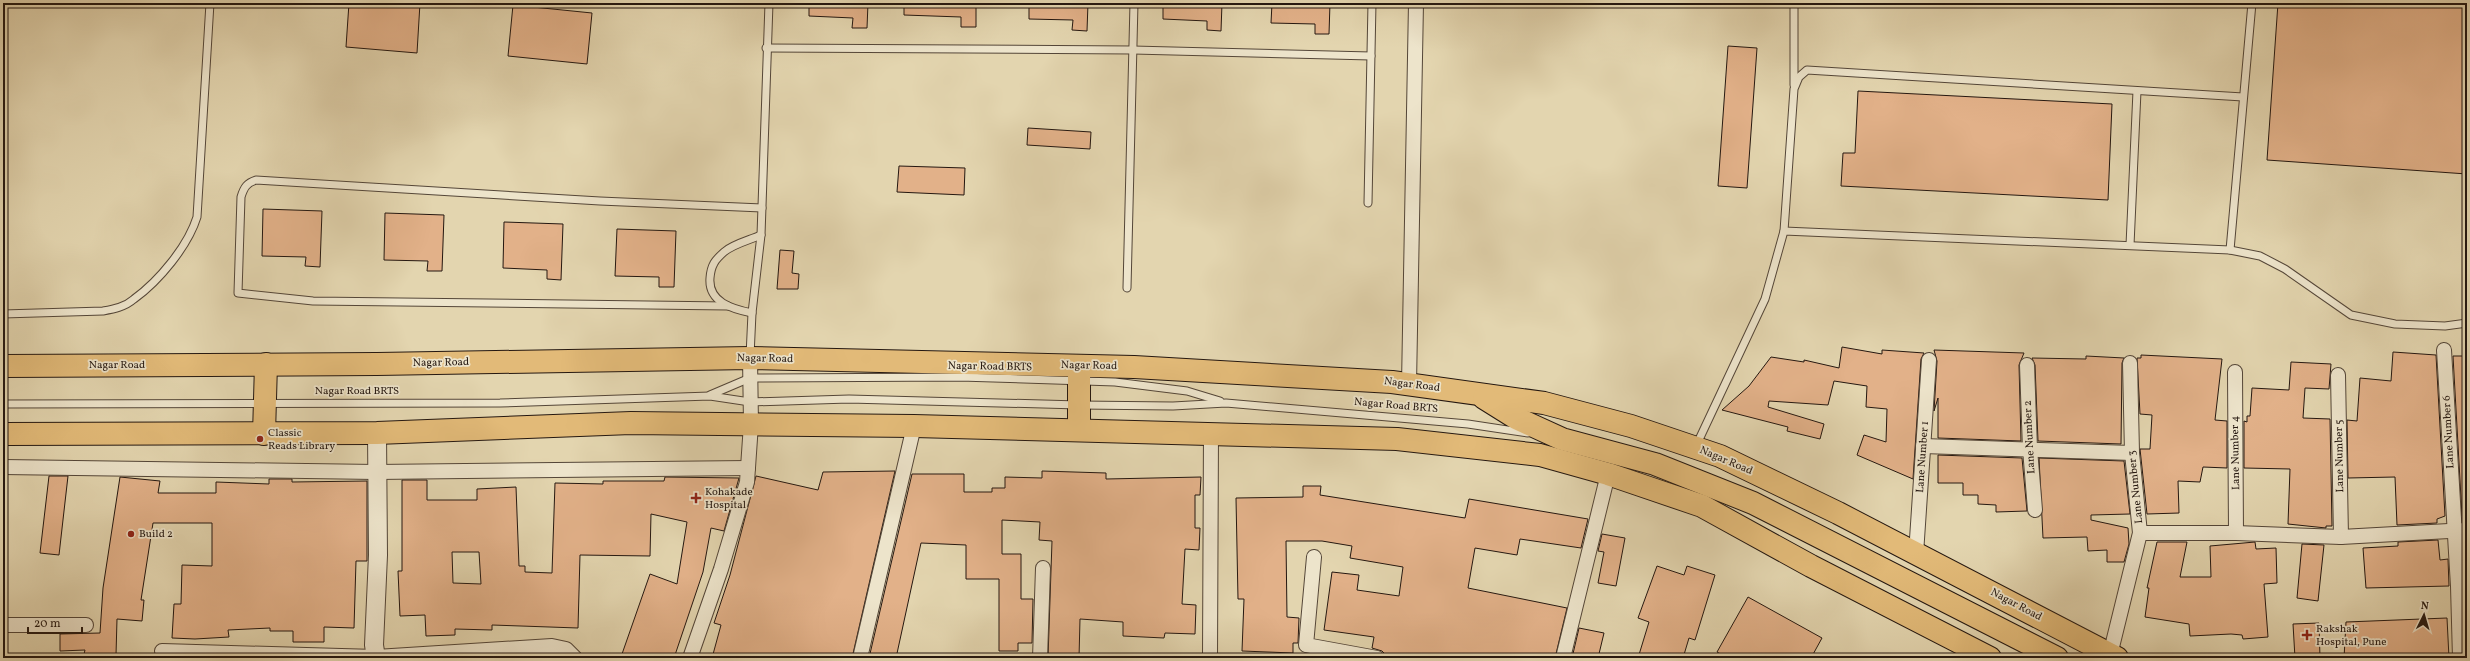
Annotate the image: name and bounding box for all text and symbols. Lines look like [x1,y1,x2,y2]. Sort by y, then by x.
street label: Nagar Road [737,351,793,367]
street label: Nagar Road [413,355,469,371]
street label: Nagar Road [89,358,145,373]
street label: Nagar Road [1061,358,1117,374]
street label: Nagar Road BRTS [948,359,1032,375]
street label: Nagar Road [1383,374,1441,396]
street label: Nagar Road BRTS [315,384,399,399]
street label: Nagar Road BRTS [1353,395,1439,417]
street label: Lane Number 6 [2440,395,2458,469]
street label: Lane Number 2 [2021,400,2039,474]
street label: Lane Number 4 [2228,415,2244,490]
street label: Lane Number 5 [2332,419,2348,493]
street label: Lane Number 1 [1913,421,1933,493]
place label: Classic Reads Library [268,426,335,454]
marker: Classic Reads Library [255,434,265,444]
street label: Nagar Road [1697,443,1755,479]
street label: Lane Number 3 [2125,449,2147,524]
place label: Kohakade Hospital [705,485,753,513]
marker: Kohakade Hospital [690,492,702,504]
place label: Build 2 [139,527,173,542]
marker: Build 2 [126,529,136,539]
street label: Nagar Road [1988,585,2044,625]
north arrow [2404,595,2444,635]
text: N [2420,599,2429,614]
scale bar [28,609,82,635]
text: 20 m [34,616,61,632]
place label: Rakshak Hospital, Pune [2316,622,2387,650]
marker: Rakshak Hospital, Pune [2301,629,2313,641]

